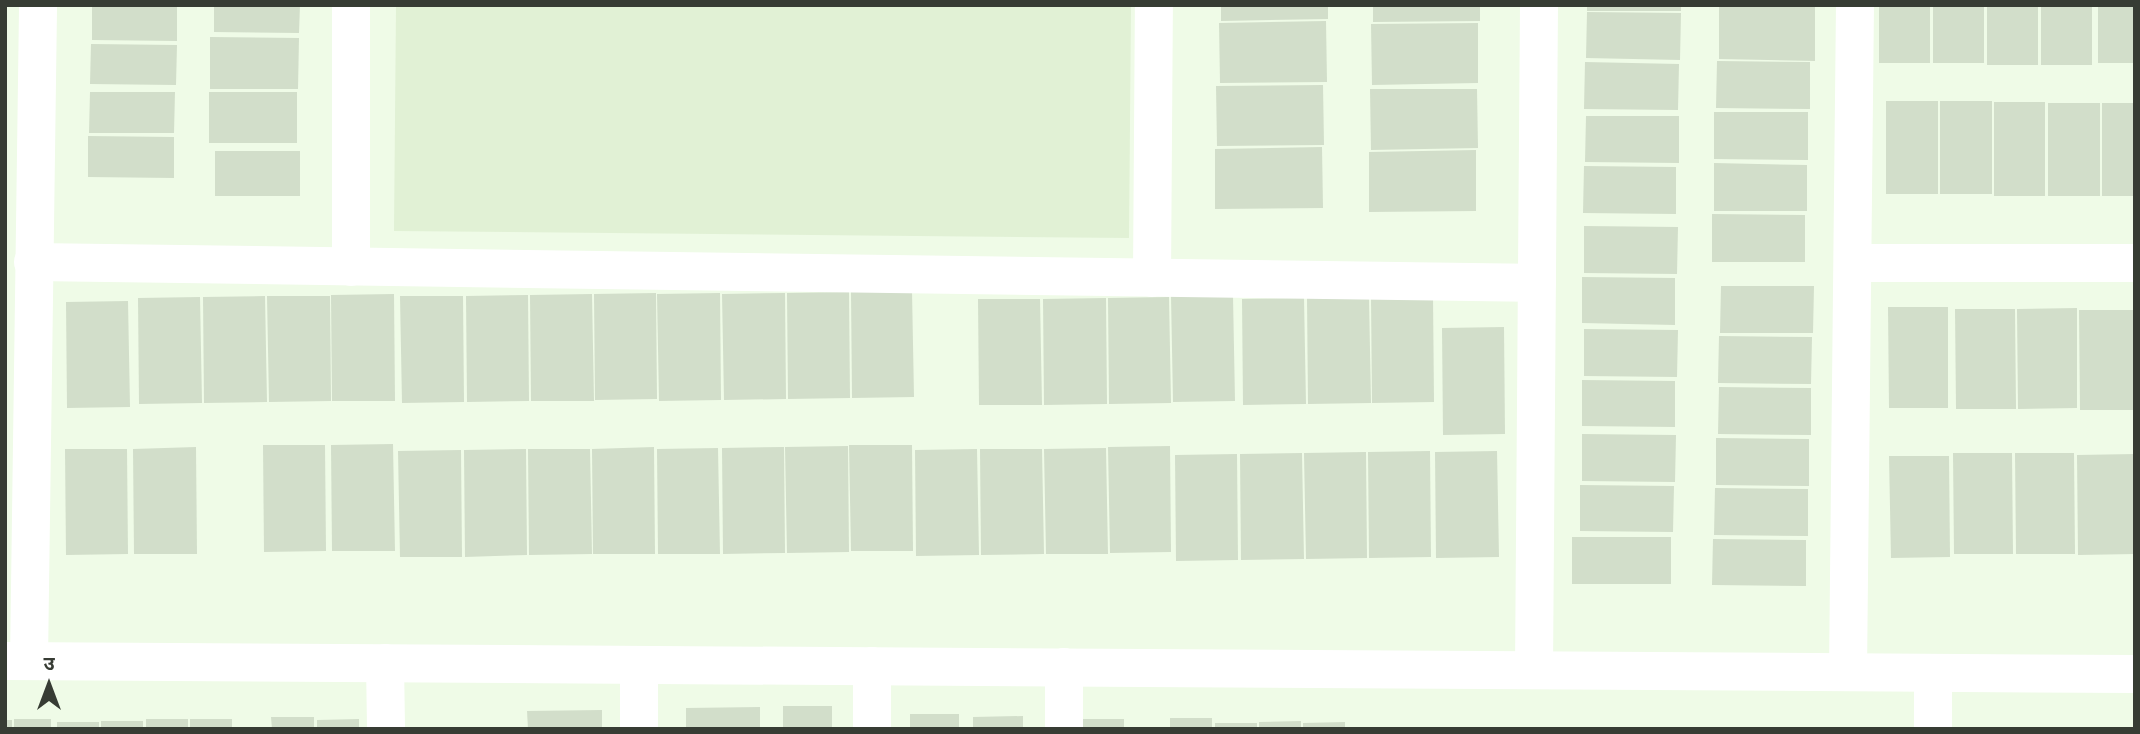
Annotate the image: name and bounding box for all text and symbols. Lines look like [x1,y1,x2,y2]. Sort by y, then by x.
north arrow [14,650,84,720]
text: उ [43,651,55,676]

